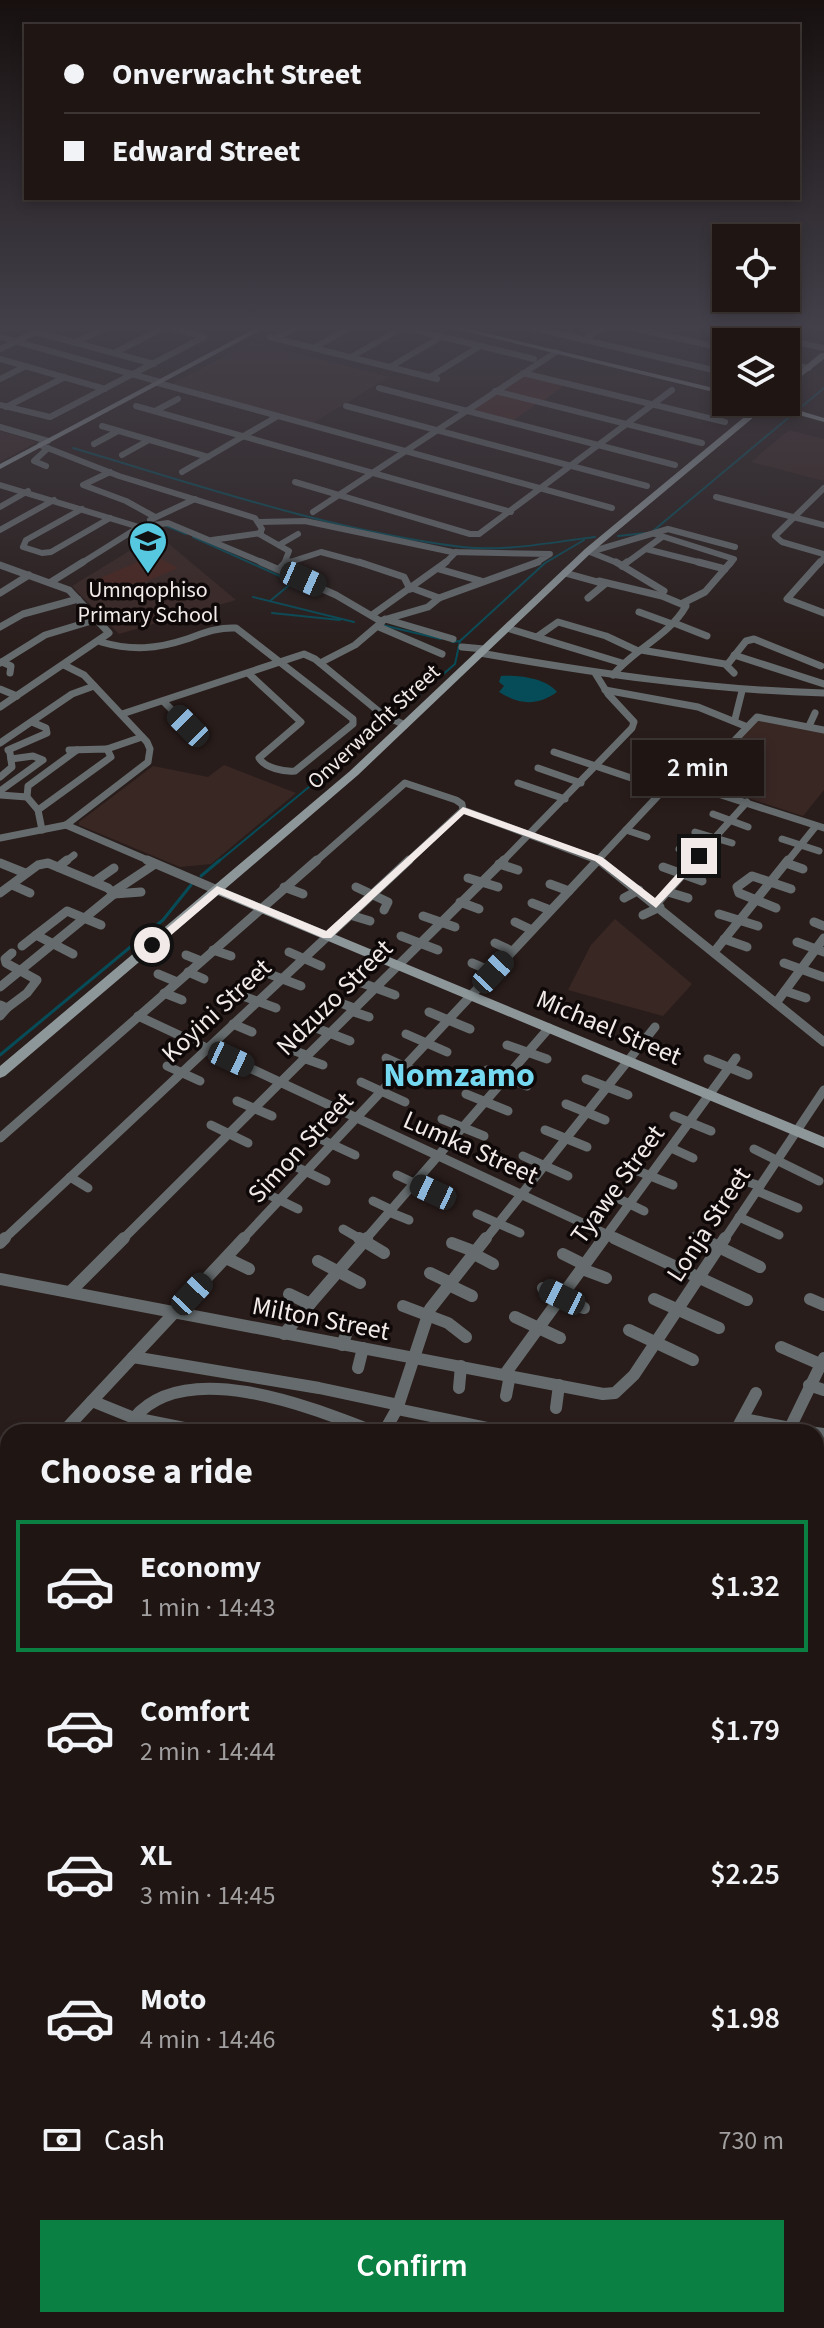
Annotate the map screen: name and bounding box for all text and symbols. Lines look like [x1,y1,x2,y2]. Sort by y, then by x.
text: Onverwacht Street [112,53,361,96]
text: Edward Street [112,130,300,173]
map controls [712,224,800,416]
button: locate [712,224,800,312]
button: layers [712,328,800,416]
school or university icon: Umnqophiso Primary School [127,520,169,575]
car [276,558,330,600]
place label: Umnqophiso Primary School [78,574,218,631]
street label: Onverwacht Street [300,656,448,797]
car [163,701,213,751]
callout: 2 min [633,740,765,796]
text: 2 min [667,749,729,786]
route end [681,838,717,874]
route start [134,927,170,963]
street label: Ndzuzo Street [268,931,401,1064]
car [468,946,518,998]
street label: Koyini Street [153,950,280,1071]
street label: Michael Street [531,980,687,1075]
car [204,1038,258,1080]
district label: Nomzamo [383,1051,535,1100]
street label: Simon Street [239,1083,362,1211]
street label: Lumka Street [397,1101,544,1194]
street label: Tyawe Street [561,1117,674,1252]
street label: Lonja Street [657,1159,760,1289]
car [406,1171,460,1213]
car [167,1268,217,1320]
car [535,1276,589,1318]
street label: Milton Street [249,1287,393,1350]
text: Choose a ride [40,1446,253,1497]
text: Economy [140,1546,261,1589]
icon: car [44,1550,116,1622]
text: $1.32 [710,1565,780,1608]
text: 1 min · 14:43 [140,1589,275,1626]
text: Comfort [140,1690,250,1733]
icon: car [44,1694,116,1766]
text: $1.79 [710,1709,780,1752]
text: 2 min · 14:44 [140,1733,275,1770]
text: XL [140,1834,173,1877]
icon: car [44,1838,116,1910]
text: $2.25 [710,1853,780,1896]
text: 3 min · 14:45 [140,1877,275,1914]
text: Moto [140,1978,206,2021]
icon: car [44,1982,116,2054]
text: $1.98 [710,1997,780,2040]
text: 4 min · 14:46 [140,2021,275,2058]
icon: cash [40,2118,84,2162]
text: Cash [104,2119,165,2162]
text: 730 m [718,2122,784,2159]
button: Confirm [40,2220,784,2312]

